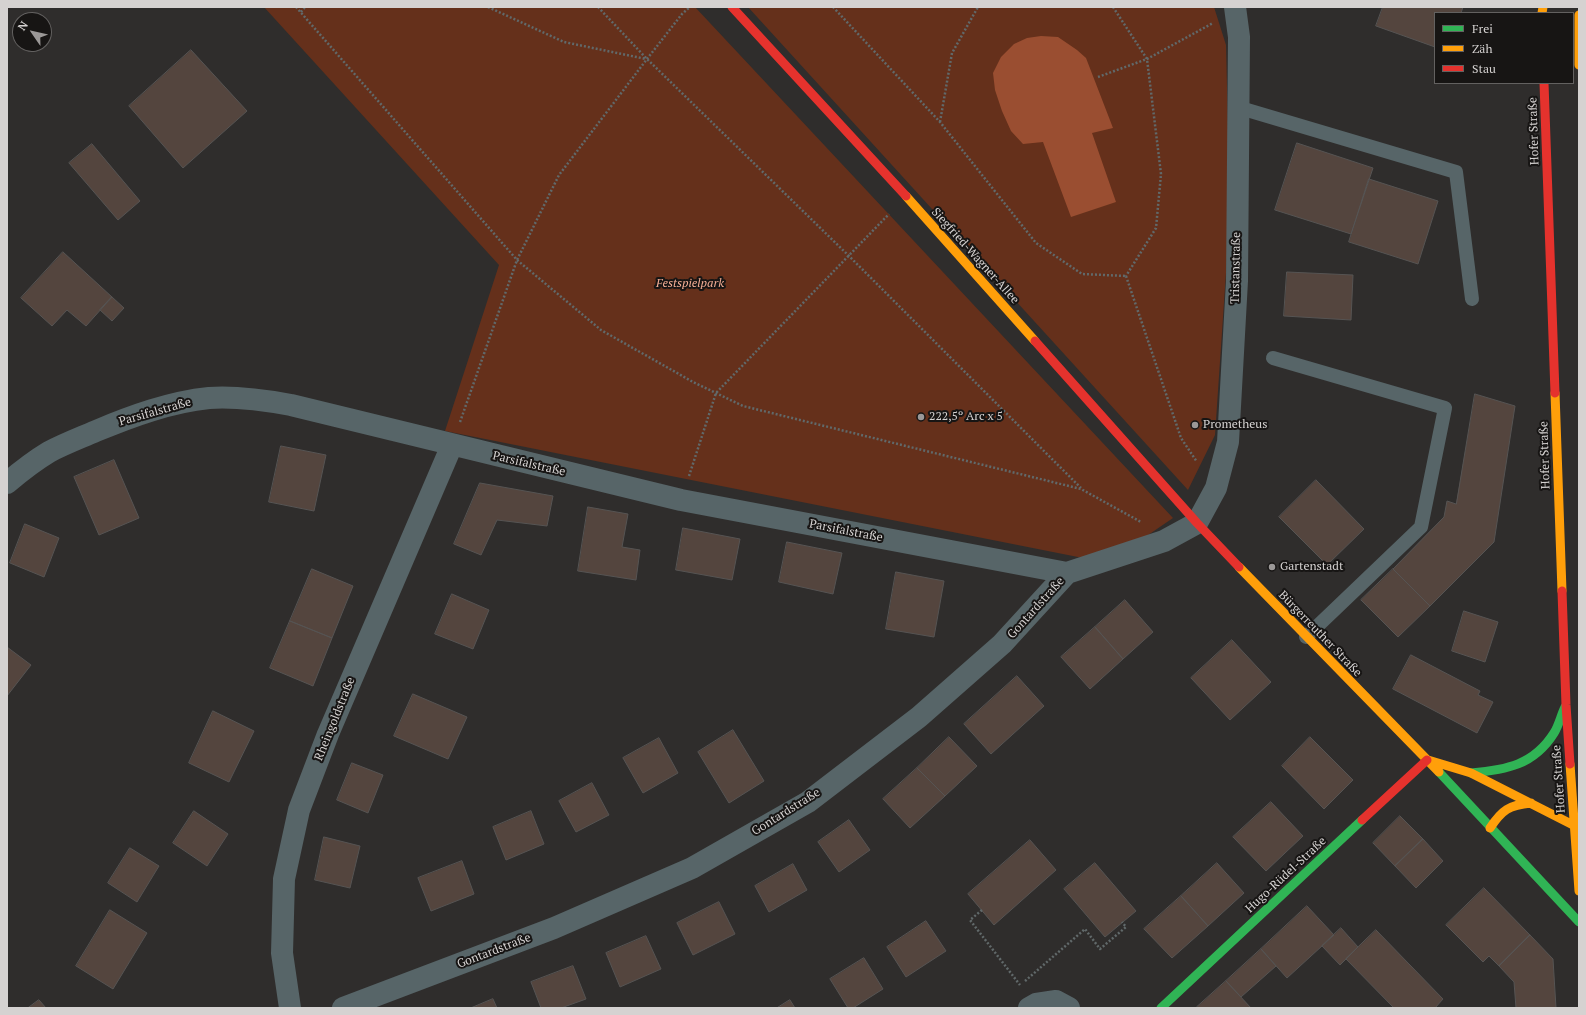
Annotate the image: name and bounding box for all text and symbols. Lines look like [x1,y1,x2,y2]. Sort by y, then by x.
north arrow [12,12,52,52]
legend [1434,12,1574,84]
text: N [15,18,31,33]
text: Frei [1472,21,1493,36]
text: Zäh [1472,41,1492,56]
text: Stau [1472,61,1496,76]
street label: Hofer Straße [1526,97,1542,165]
street label: Siegfried-Wagner-Allee [928,205,1022,307]
street label: Tristanstraße [1228,232,1244,304]
park label: Festspielpark [656,277,724,291]
street label: Parsifalstraße [117,395,193,429]
place label: 222,5º Arc x 5 [929,410,1003,424]
marker: 222,5º Arc x 5 [916,412,926,422]
place label: Prometheus [1203,418,1267,432]
marker: Prometheus [1190,420,1200,430]
street label: Hofer Straße [1537,421,1553,489]
street label: Parsifalstraße [491,449,567,479]
street label: Parsifalstraße [808,517,884,545]
place label: Gartenstadt [1280,560,1343,574]
marker: Gartenstadt [1267,562,1277,572]
street label: Gontardstraße [1005,574,1067,642]
street label: Bürgerreuther Straße [1275,588,1365,680]
street label: Rheingoldstraße [312,675,358,763]
street label: Hofer Straße [1549,745,1569,813]
street label: Gontardstraße [749,785,823,839]
street label: Hugo-Rüdel-Straße [1243,834,1329,916]
street label: Gontardstraße [455,930,533,972]

